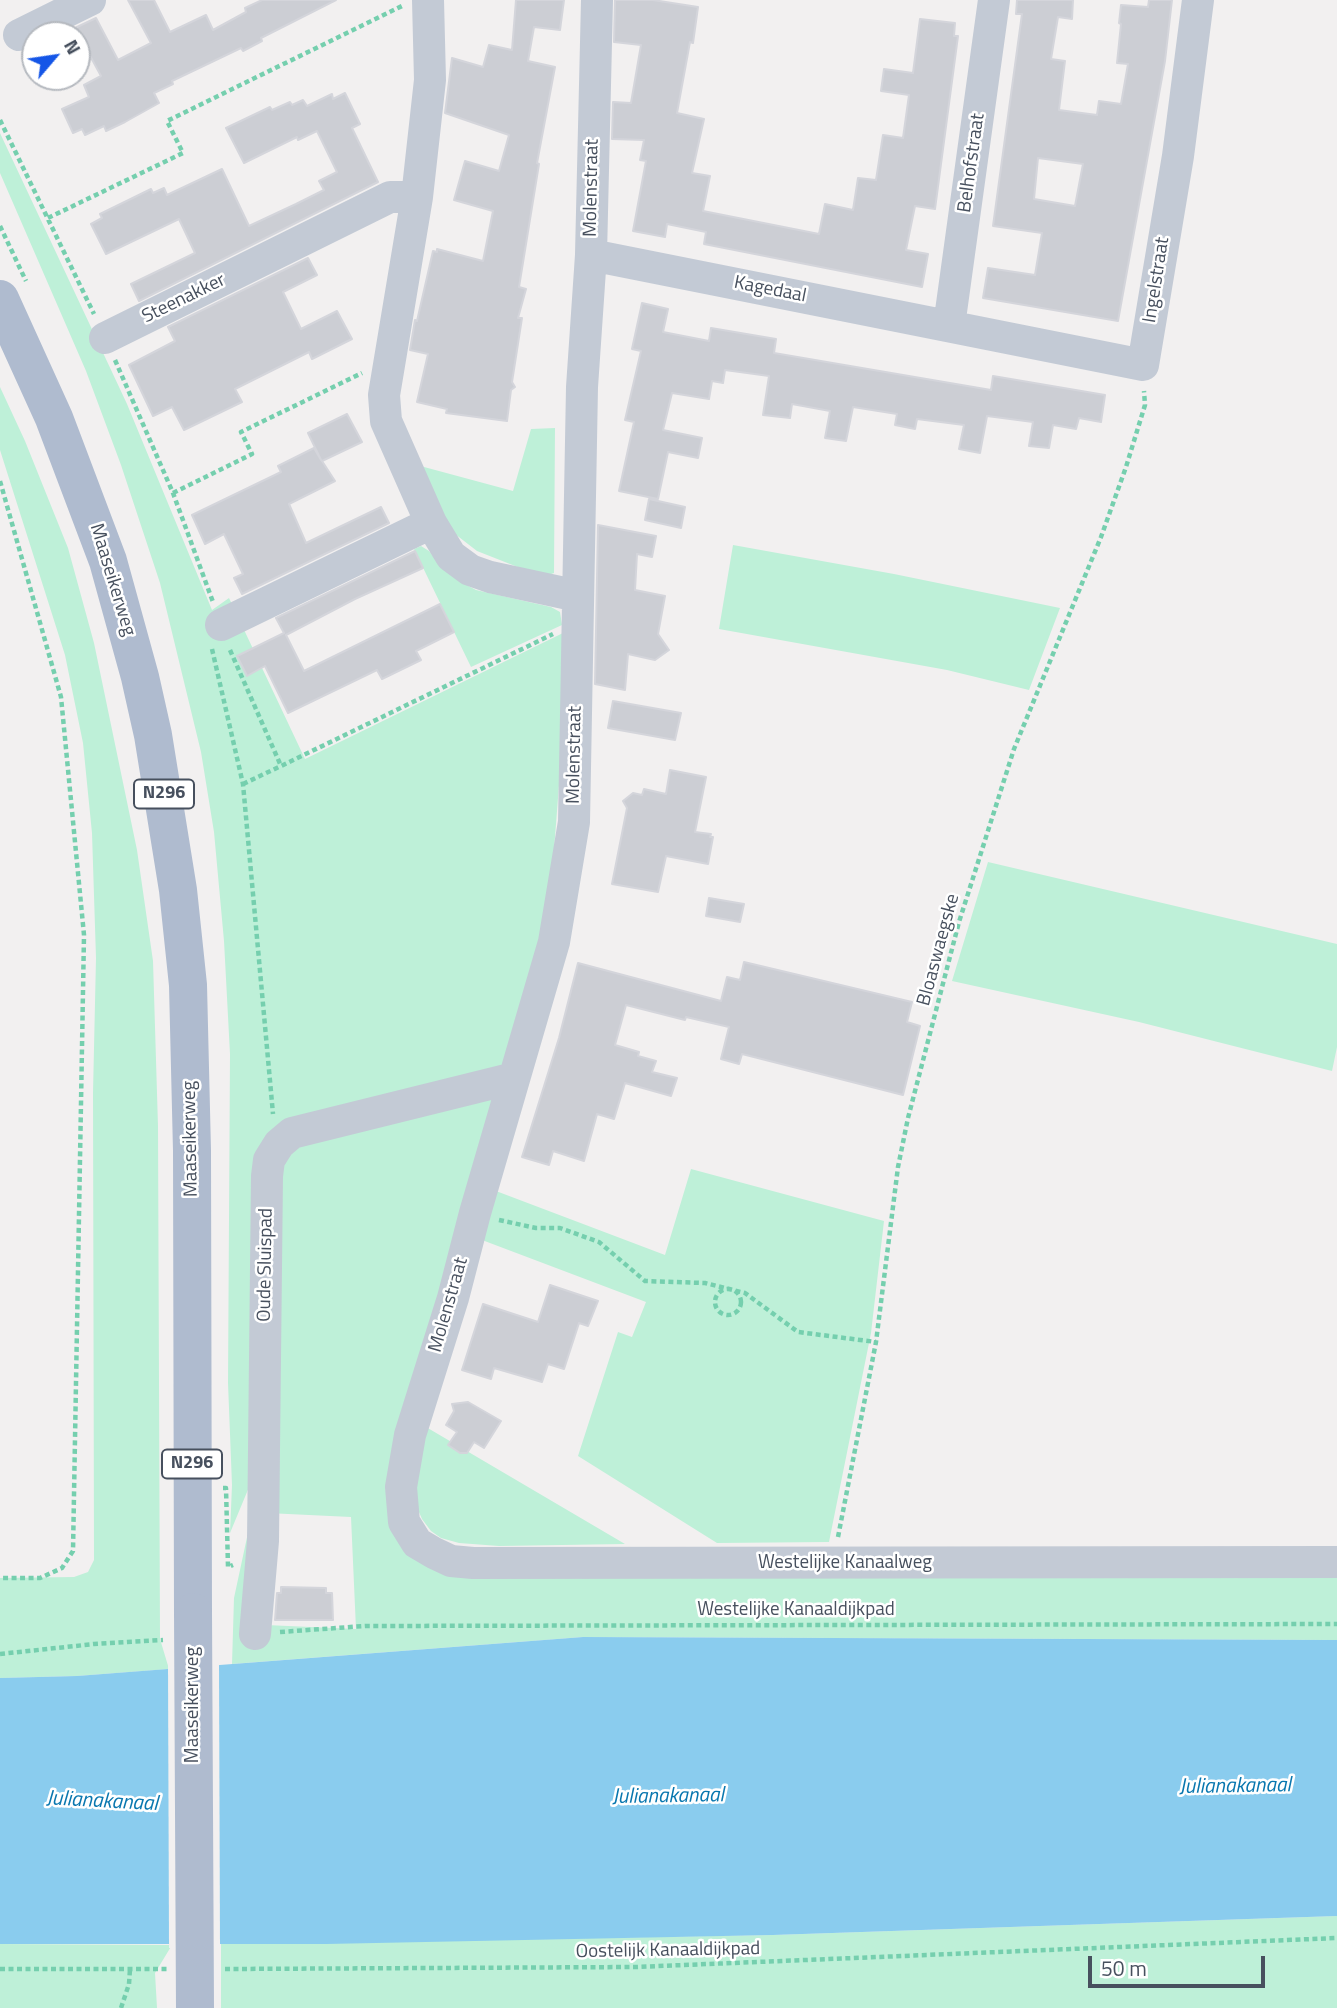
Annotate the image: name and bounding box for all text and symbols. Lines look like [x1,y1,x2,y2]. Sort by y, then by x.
north arrow [21,21,91,91]
text: N [57,34,89,59]
street label: Belhofstraat [954,112,990,214]
street label: Molenstraat [580,139,604,237]
street label: Ingelstraat [1139,236,1175,324]
street label: Steenakker [139,269,229,329]
street label: Kagedaal [732,272,808,308]
street label: Maaseikerweg [84,521,140,639]
street label: Molenstraat [563,706,587,804]
road number: N296 [134,780,194,808]
street label: Bloaswaegske [913,892,965,1008]
street label: Maaseikerweg [179,1081,203,1197]
street label: Oude Sluispad [254,1208,278,1322]
street label: Molenstraat [425,1255,473,1355]
road number: N296 [162,1450,222,1478]
street label: Westelijke Kanaalweg [758,1552,932,1574]
street label: Westelijke Kanaaldijkpad [697,1599,895,1621]
street label: Maaseikerweg [182,1647,204,1763]
water label: Julianakanaal [1179,1773,1291,1801]
water label: Julianakanaal [612,1783,724,1811]
water label: Julianakanaal [45,1786,159,1818]
street label: Oostelijk Kanaaldijkpad [575,1938,761,1964]
scale bar [1092,1941,1269,1985]
text: 50 m [1101,1952,1147,1984]

